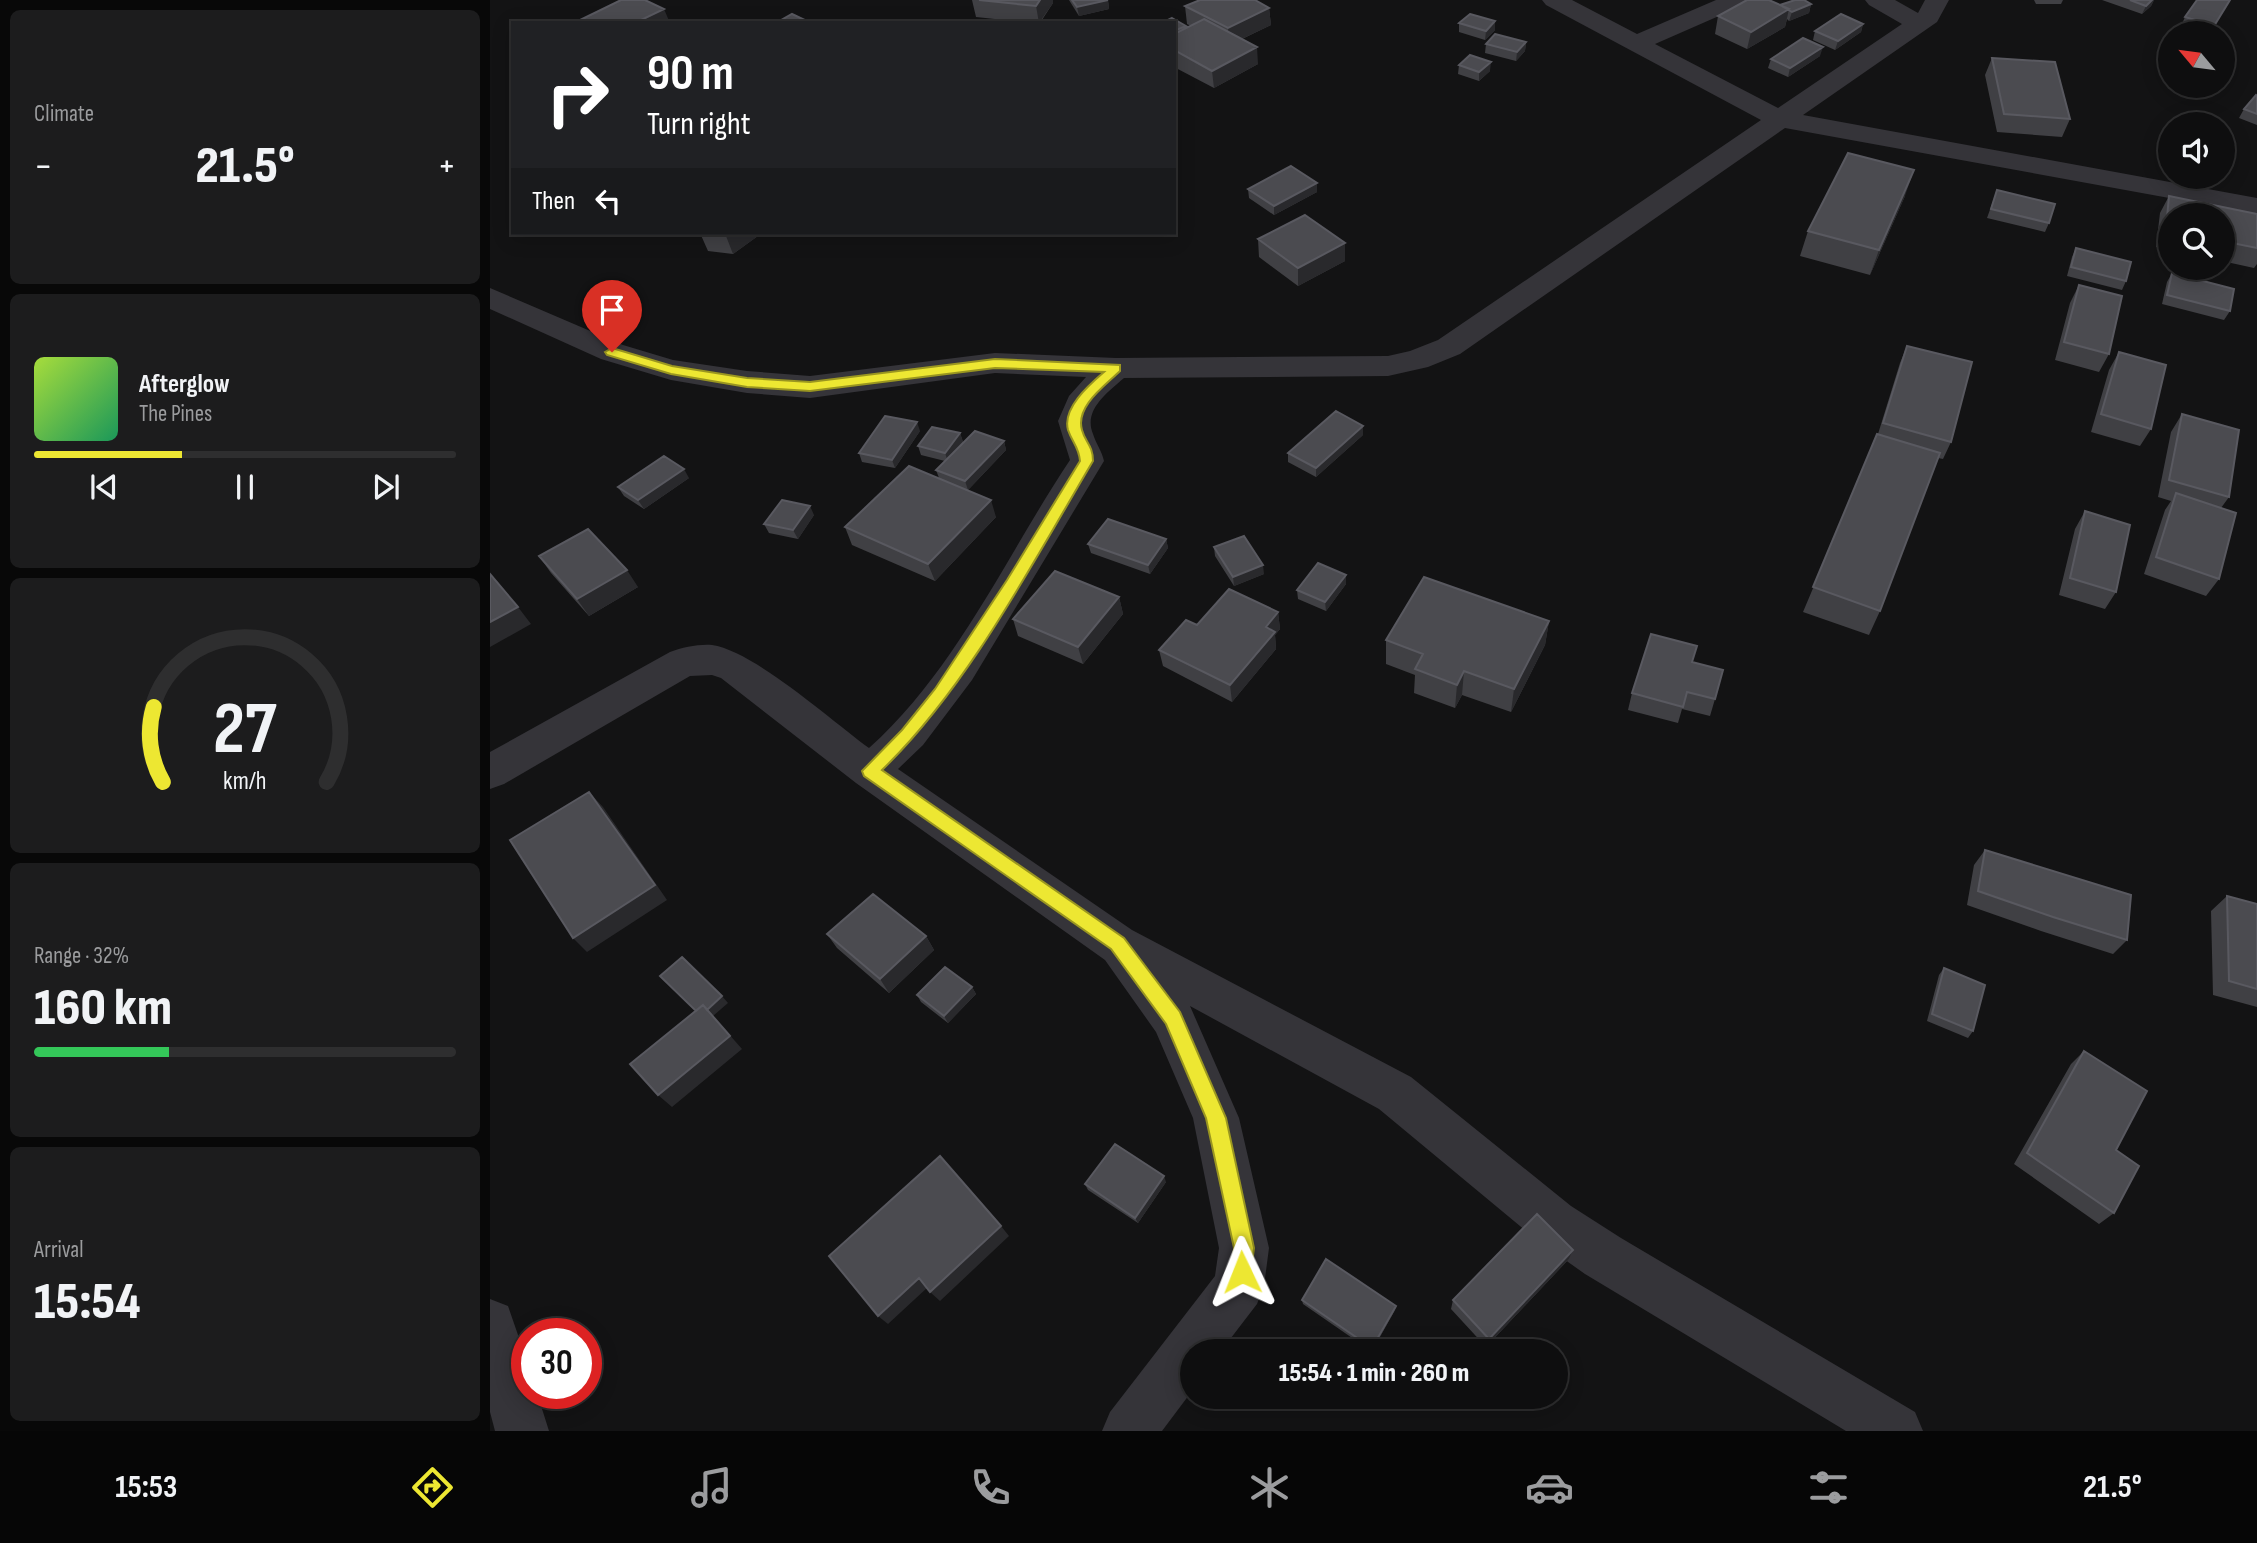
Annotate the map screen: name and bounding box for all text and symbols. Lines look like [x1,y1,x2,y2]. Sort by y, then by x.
north arrow [2158,21,2235,98]
map controls [2158,21,2235,280]
text: 90 m [647,45,734,104]
icon: right [532,49,623,140]
text: Climate [34,100,94,128]
text: Turn right [647,105,751,144]
button: sound [2158,112,2235,189]
text: 21.5° [195,135,295,198]
text: − [34,144,53,189]
text: + [437,144,456,189]
icon: left [589,182,627,220]
text: Then [532,186,575,217]
button: search [2158,203,2235,280]
pin [582,280,642,352]
icon: arrive [593,291,631,329]
text: Afterglow [139,369,230,400]
text: The Pines [139,400,212,428]
icon: previous [85,468,123,506]
icon: pause [226,468,264,506]
icon: next [367,468,405,506]
text: 27 [213,686,277,774]
text: km/h [223,765,267,796]
text: Range · 32% [34,942,129,970]
text: 160 km [34,977,172,1040]
position arrow [1205,1235,1279,1309]
text: Arrival [34,1236,83,1264]
text: 15:54 [34,1271,141,1334]
speed limit sign: 30 [511,1318,602,1409]
text: 15:54 · 1 min · 260 m [1279,1358,1469,1389]
icon: directions [408,1463,457,1512]
icon: music [687,1463,736,1512]
icon: phone [966,1463,1015,1512]
icon: climate [1245,1463,1294,1512]
icon: car [1525,1463,1574,1512]
icon: filters [1804,1463,1853,1512]
text: 15:53 [115,1468,177,1507]
text: 21.5° [2083,1468,2142,1507]

